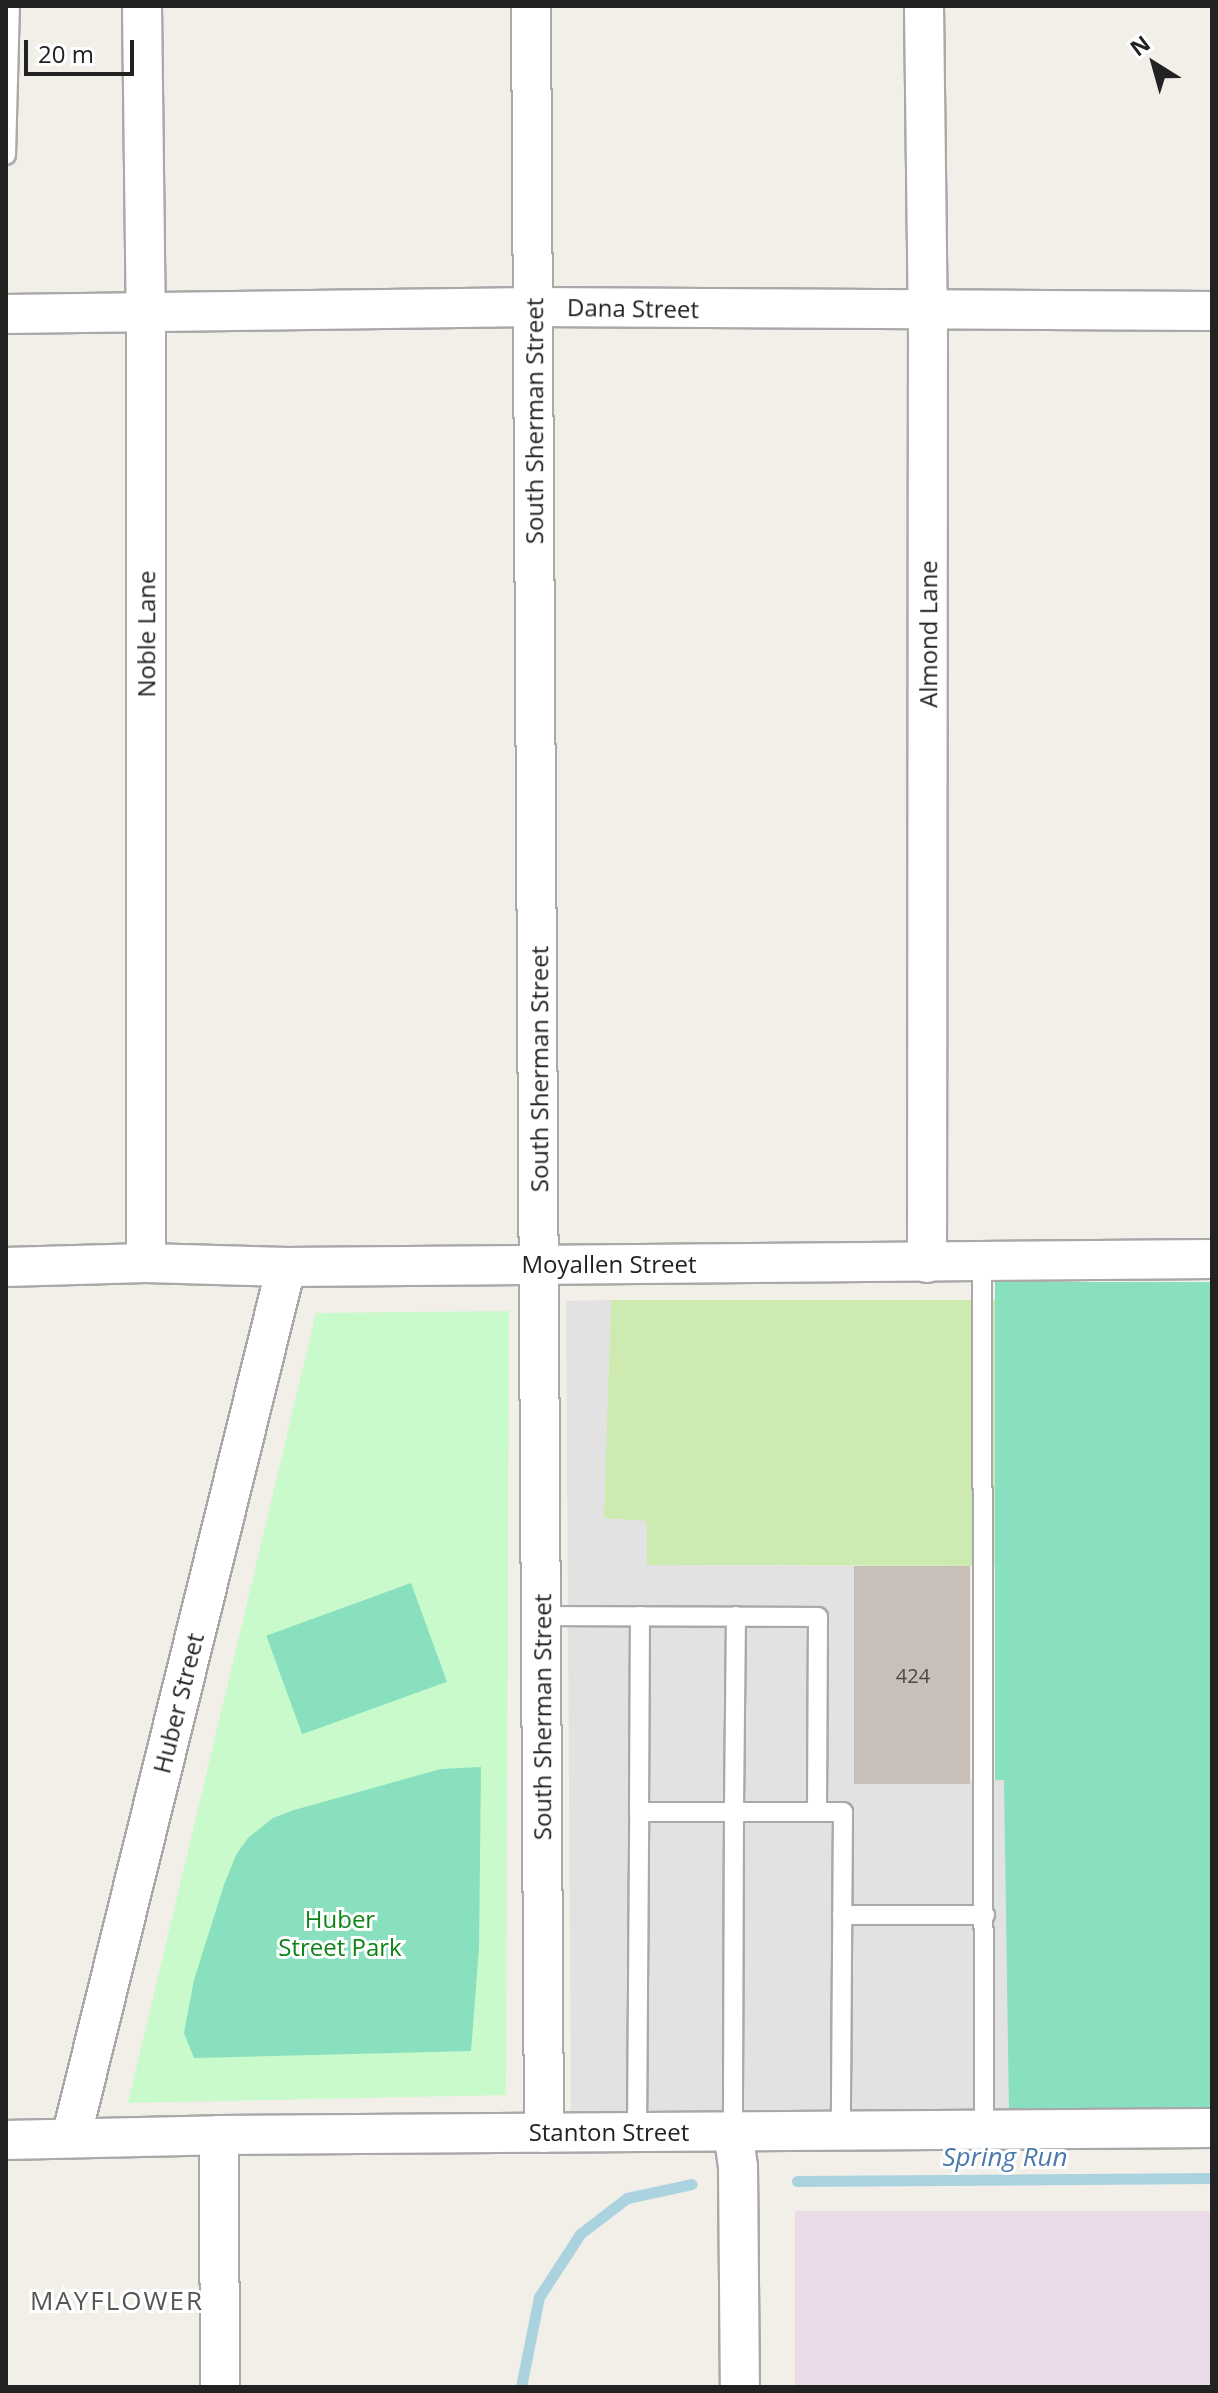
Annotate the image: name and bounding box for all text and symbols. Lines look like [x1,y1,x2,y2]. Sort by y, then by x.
scale bar [28,24,138,74]
north arrow [1114,24,1194,104]
text: N [1123,27,1156,62]
text: 20 m [38,37,94,70]
street label: Dana Street [567,292,699,324]
street label: South Sherman Street [520,298,548,544]
street label: Almond Lane [914,560,942,708]
street label: Noble Lane [132,570,160,698]
street label: South Sherman Street [525,946,553,1192]
street label: Moyallen Street [522,1250,696,1278]
street label: South Sherman Street [528,1594,556,1840]
street label: Huber Street [147,1630,209,1776]
house number: 424 [896,1663,930,1687]
park label: Huber Street Park [278,1905,402,1961]
street label: Stanton Street [529,2118,689,2146]
water label: Spring Run [942,2141,1068,2173]
district label: MAYFLOWER [30,2285,204,2317]

